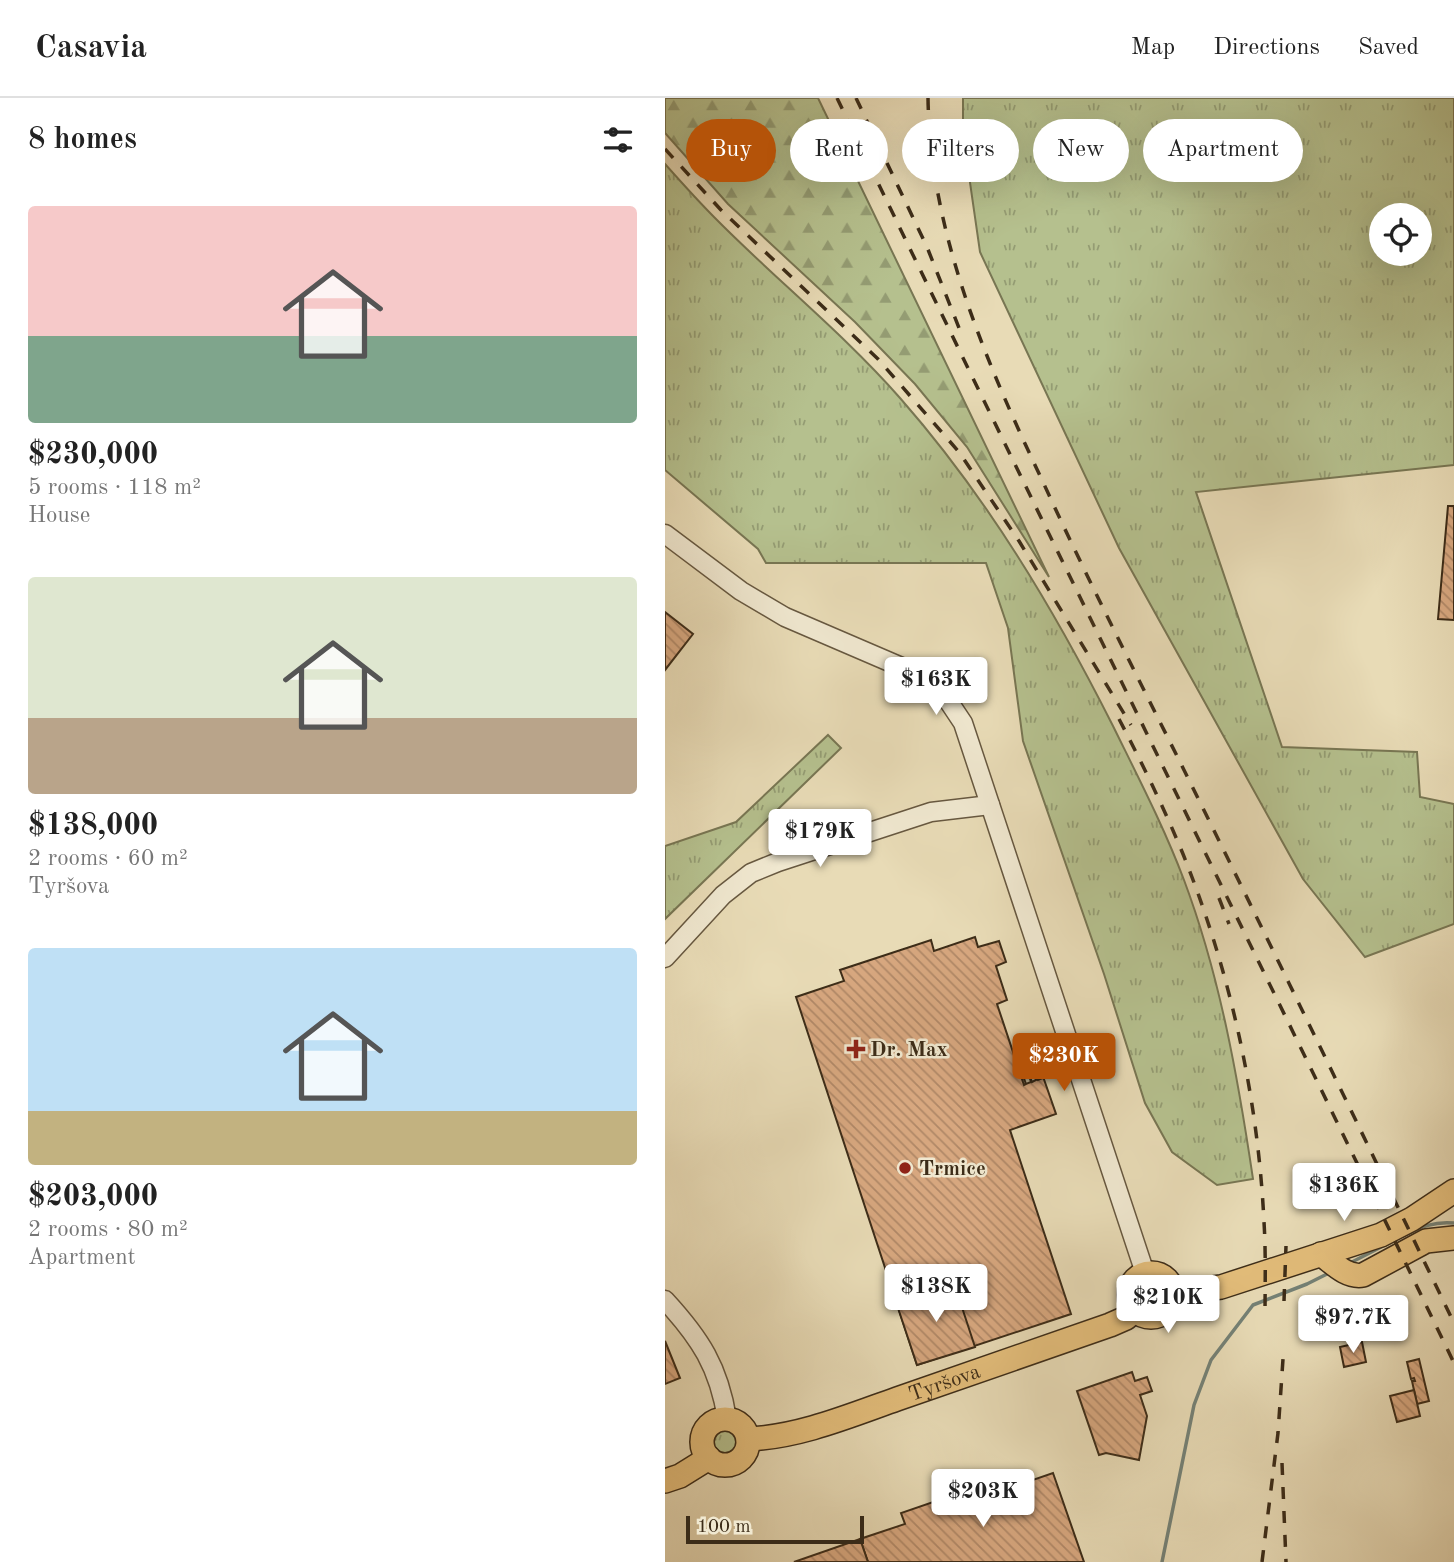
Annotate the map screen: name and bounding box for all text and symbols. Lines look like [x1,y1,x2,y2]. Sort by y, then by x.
text: Casavia [35,32,147,65]
text: Map [1131,36,1175,60]
text: Directions [1213,36,1320,60]
text: Saved [1358,36,1419,60]
chip: Buy [686,119,776,182]
chip: Rent [790,119,888,182]
chip: Filters [902,119,1019,182]
chip: New [1033,119,1129,182]
chip: Apartment [1143,119,1303,182]
icon: filters [599,121,637,159]
text: 8 homes [28,125,137,155]
map controls [1369,203,1432,266]
button: locate [1369,203,1432,266]
icon: home [270,251,396,377]
text: $230,000 [28,440,158,470]
text: 5 rooms · 118 m² [28,476,201,499]
text: House [28,504,90,527]
icon: home [270,622,396,748]
pin: $163K [887,658,985,717]
text: $163K [900,668,972,691]
pin: $179K [771,810,869,869]
text: $138,000 [28,811,158,841]
text: $179K [784,820,856,843]
text: 2 rooms · 60 m² [28,847,188,870]
text: Tyršova [28,875,109,898]
icon: home [270,993,396,1119]
pin: $230K [1015,1034,1113,1093]
place label: Dr. Max [870,1040,948,1061]
marker: Dr. Max [848,1041,864,1057]
text: $230K [1028,1044,1100,1067]
place label: Trmice [919,1159,986,1180]
marker: Trmice [897,1160,913,1176]
pin: $136K [1295,1164,1393,1223]
text: $136K [1308,1174,1380,1197]
text: $203,000 [28,1182,158,1212]
text: 2 rooms · 80 m² [28,1218,188,1241]
text: Apartment [28,1246,136,1269]
pin: $138K [887,1264,985,1324]
text: $138K [900,1275,972,1298]
pin: $210K [1119,1276,1217,1335]
text: $210K [1132,1286,1204,1309]
pin: $97.7K [1296,1296,1410,1355]
text: $97.7K [1314,1306,1392,1329]
street label: Tyršova [906,1362,983,1406]
pin: $203K [934,1470,1032,1529]
text: $203K [947,1480,1019,1503]
scale bar [686,1513,865,1545]
text: 100 m [697,1518,750,1537]

